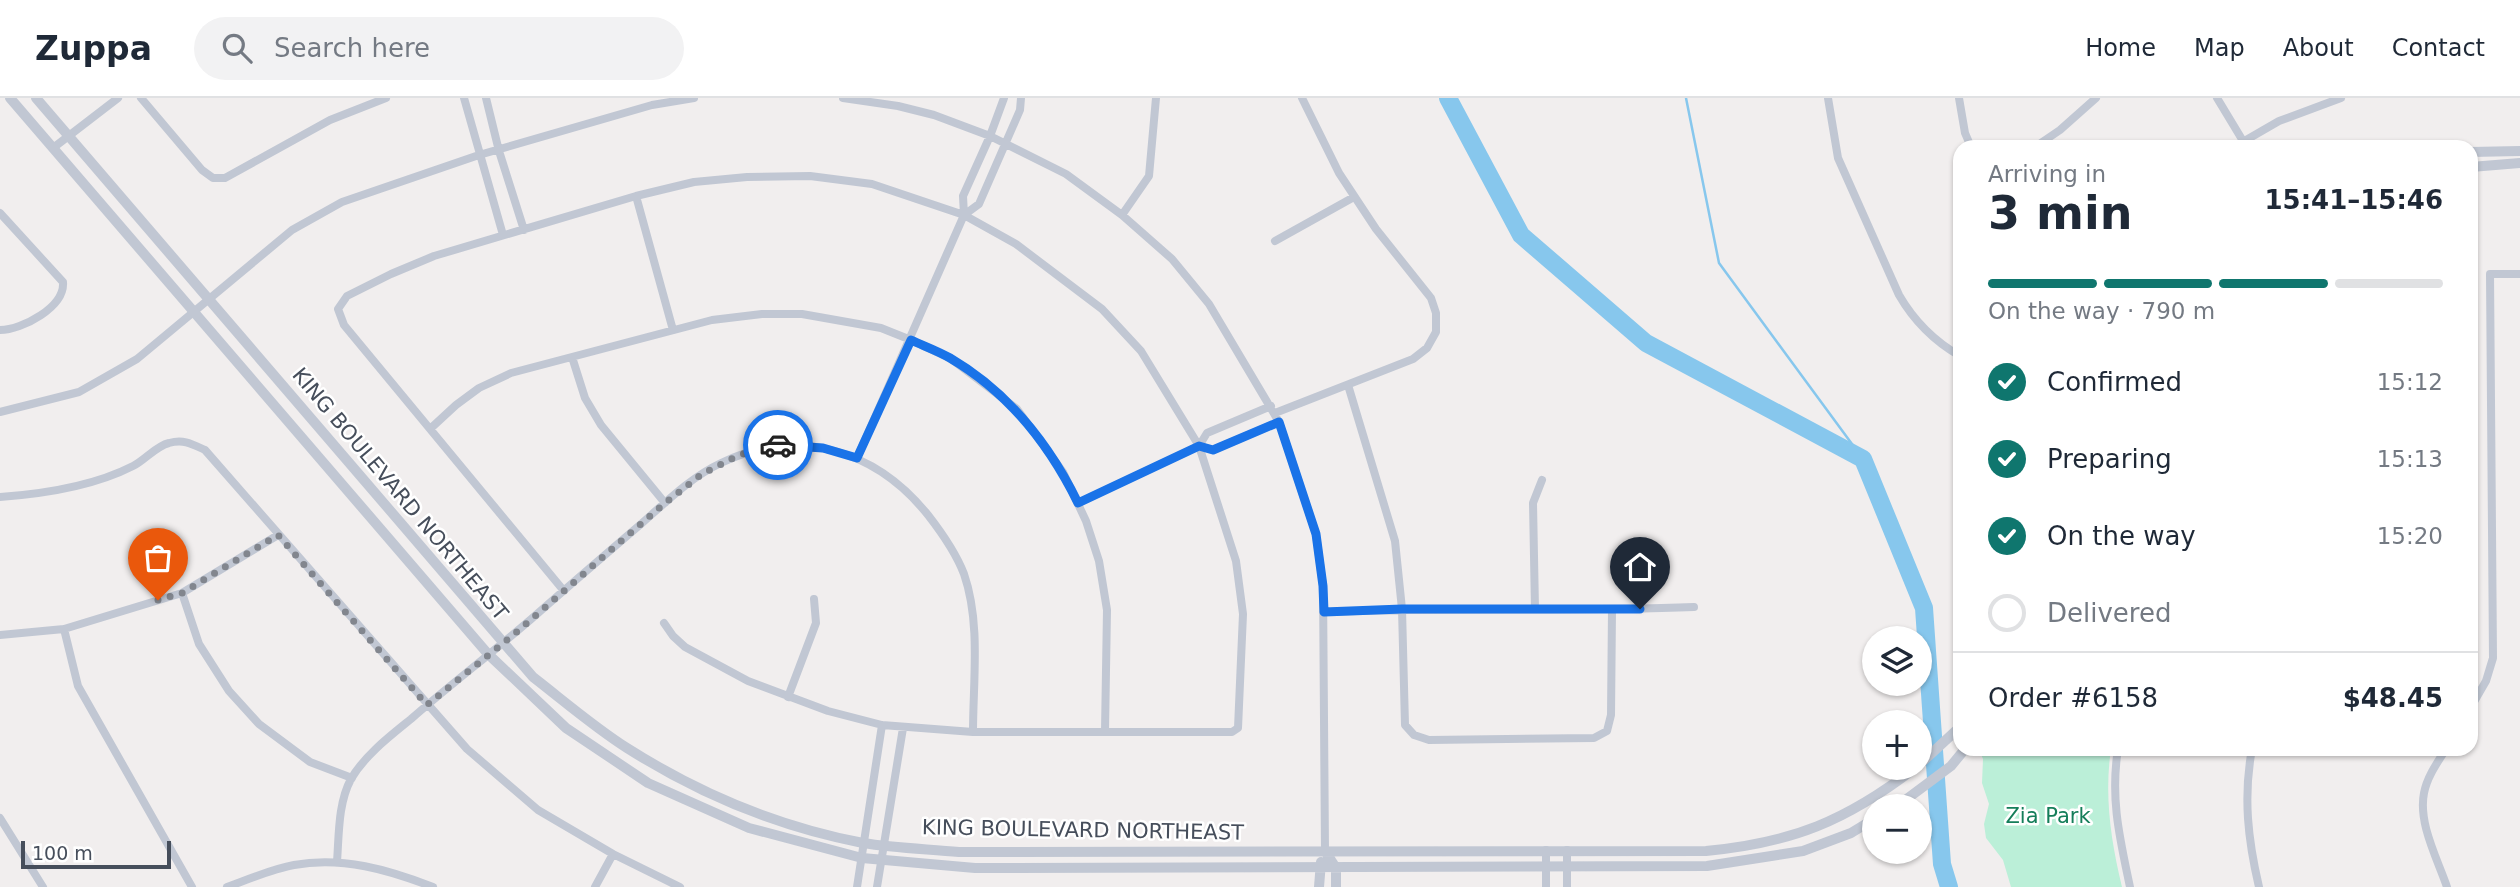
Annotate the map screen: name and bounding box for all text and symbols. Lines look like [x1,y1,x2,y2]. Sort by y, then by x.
search box [194,17,684,80]
text: Zuppa [35,29,152,68]
icon: search [218,29,256,67]
text: Search here [274,33,430,63]
text: Home [2085,34,2156,62]
text: Map [2194,34,2245,62]
text: About [2283,34,2354,62]
text: Contact [2392,34,2485,62]
text: Arriving in [1988,161,2106,187]
text: 15:41–15:46 [2264,185,2443,215]
text: 3 min [1988,186,2132,240]
text: On the way · 790 m [1988,298,2215,324]
street label: KING BOULEVARD NORTHEAST [287,363,513,625]
icon: check [1988,363,2026,401]
text: Confirmed [2047,367,2182,397]
text: 15:12 [2377,369,2443,395]
courier [743,410,813,480]
icon: car [759,426,797,464]
icon: check [1988,440,2026,478]
text: Preparing [2047,444,2172,474]
text: 15:13 [2377,446,2443,472]
icon: check [1988,517,2026,555]
text: On the way [2047,521,2196,551]
text: 15:20 [2377,523,2443,549]
pin [128,528,188,600]
pin [1610,537,1670,609]
icon: bag [139,539,177,577]
icon: home [1621,548,1659,586]
text: Delivered [2047,598,2171,628]
map controls [1862,626,1932,864]
button: layers [1862,626,1932,696]
text: Order #6158 [1988,683,2158,713]
text: $48.45 [2343,683,2443,713]
button: + [1862,710,1932,780]
button: − [1862,794,1932,864]
park label: Zia Park [2005,804,2091,828]
street label: KING BOULEVARD NORTHEAST [922,815,1244,845]
scale bar [21,838,172,870]
text: 100 m [32,842,93,864]

